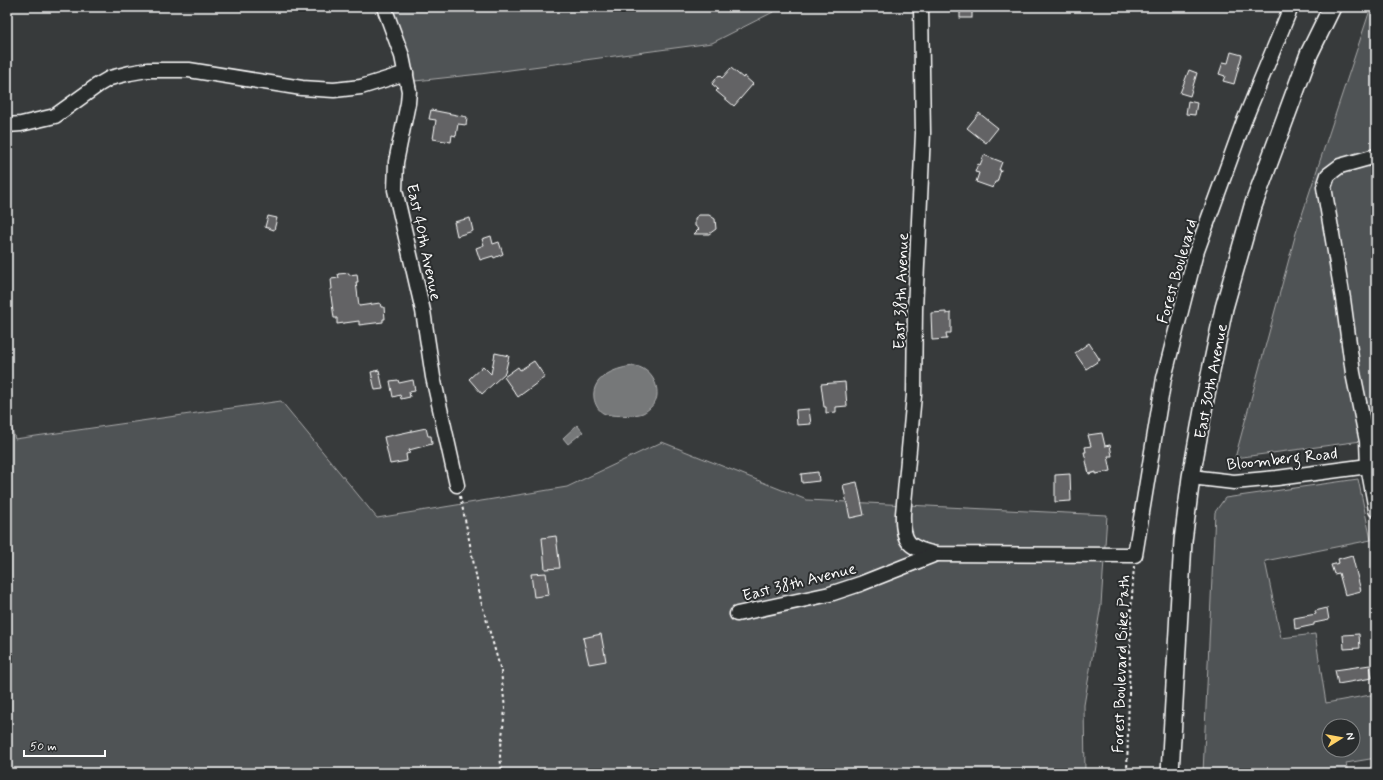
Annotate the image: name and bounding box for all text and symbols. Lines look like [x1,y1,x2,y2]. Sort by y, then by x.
street label: East 40th Avenue [401,182,446,303]
street label: Forest Boulevard [1152,217,1202,326]
street label: East 38th Avenue [889,232,914,350]
street label: East 30th Avenue [1190,322,1233,441]
street label: Bloomberg Road [1226,443,1339,477]
street label: East 38th Avenue [740,558,859,607]
street label: Forest Boulevard Bike Path [1108,575,1135,754]
north arrow [1321,718,1361,758]
text: N [1342,731,1357,741]
scale bar [24,732,105,758]
text: 50 m [30,739,57,755]

